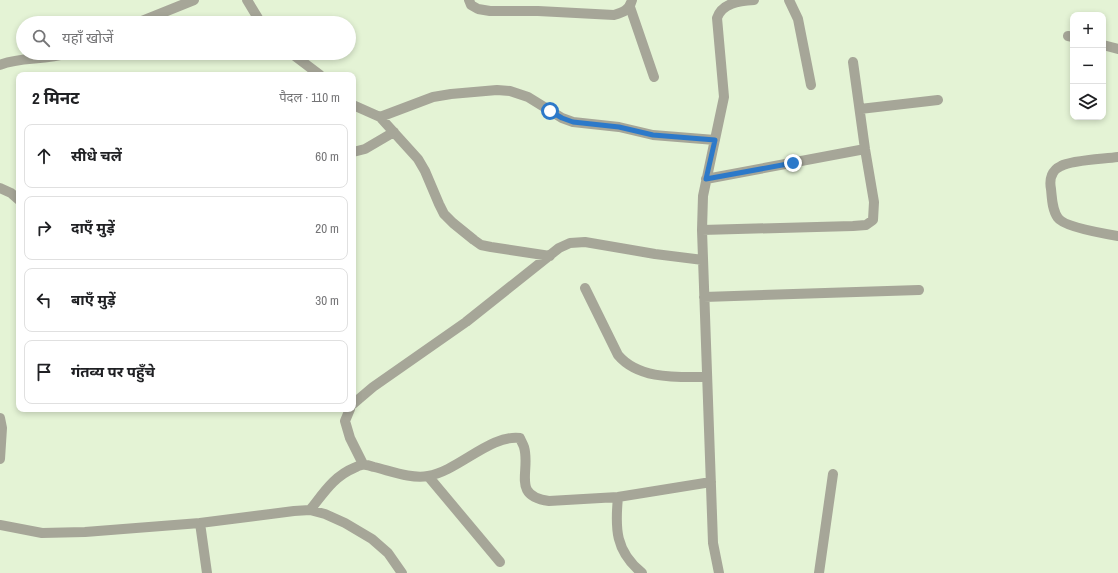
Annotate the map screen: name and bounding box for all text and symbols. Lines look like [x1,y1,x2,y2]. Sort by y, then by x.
map controls [1070,12,1106,120]
button: + [1070,12,1106,48]
search box [16,16,356,60]
icon: search [30,27,52,49]
text: यहाँ खोजें [62,27,113,48]
button: − [1070,48,1106,84]
button: layers [1070,84,1106,120]
text: 2 मिनट [32,86,79,109]
text: पैदल · 110 m [279,89,340,106]
route start [541,102,559,120]
icon: ahead [33,145,55,167]
text: सीधे चलें [71,145,122,166]
text: 60 m [315,148,339,165]
route end [784,154,802,172]
icon: right [33,217,55,239]
text: दाएँ मुड़ें [71,217,115,238]
text: 20 m [315,220,339,237]
icon: left [33,289,55,311]
text: बाएँ मुड़ें [71,289,116,310]
text: 30 m [315,292,339,309]
icon: arrive [33,361,55,383]
text: गंतव्य पर पहुँचे [71,361,155,382]

